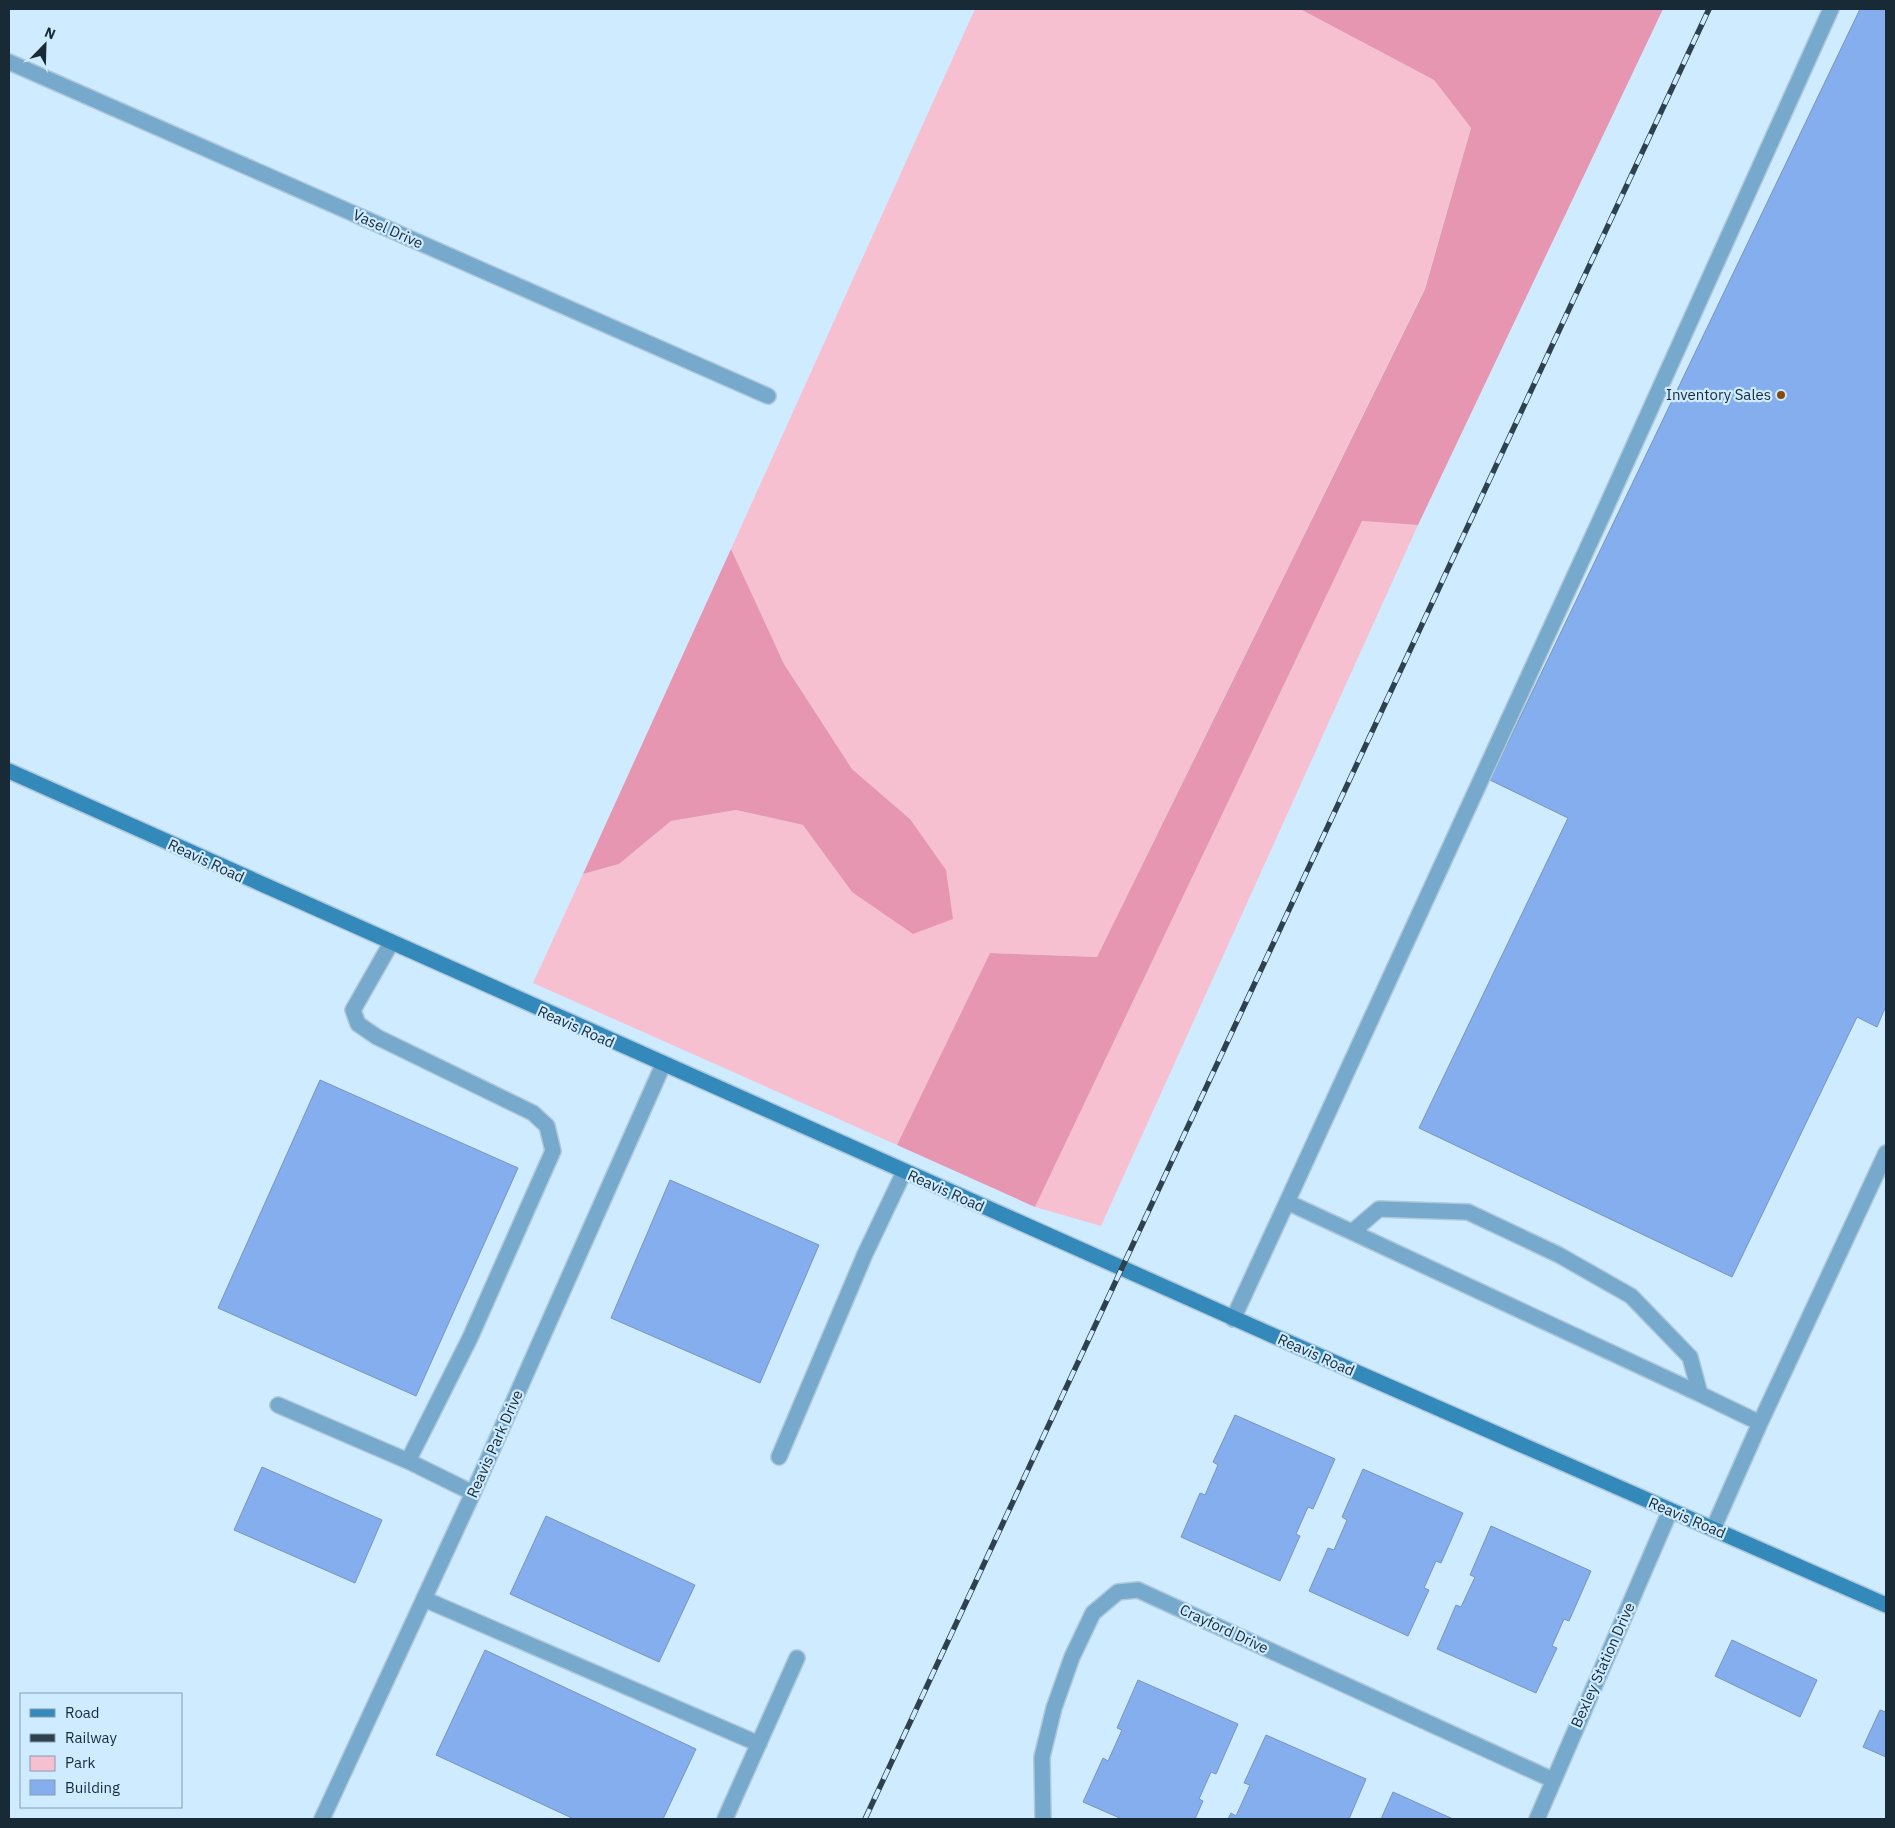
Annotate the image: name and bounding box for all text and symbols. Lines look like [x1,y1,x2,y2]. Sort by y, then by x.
north arrow [20,20,70,70]
text: N [42,23,58,43]
street label: Vasel Drive [350,205,426,252]
place label: Inventory Sales [1666,385,1771,404]
marker: Inventory Sales [1775,389,1787,401]
street label: Reavis Road [165,835,247,886]
street label: Reavis Road [535,1001,618,1052]
street label: Reavis Road [905,1165,988,1216]
street label: Reavis Road [1275,1329,1358,1380]
street label: Reavis Park Drive [462,1387,527,1501]
street label: Reavis Road [1646,1493,1729,1542]
street label: Bexley Station Drive [1566,1599,1639,1730]
street label: Crayford Drive [1177,1600,1272,1657]
legend [20,1693,182,1808]
text: Road [65,1703,100,1722]
text: Railway [65,1728,118,1747]
text: Park [65,1753,95,1772]
text: Building [65,1778,120,1797]

